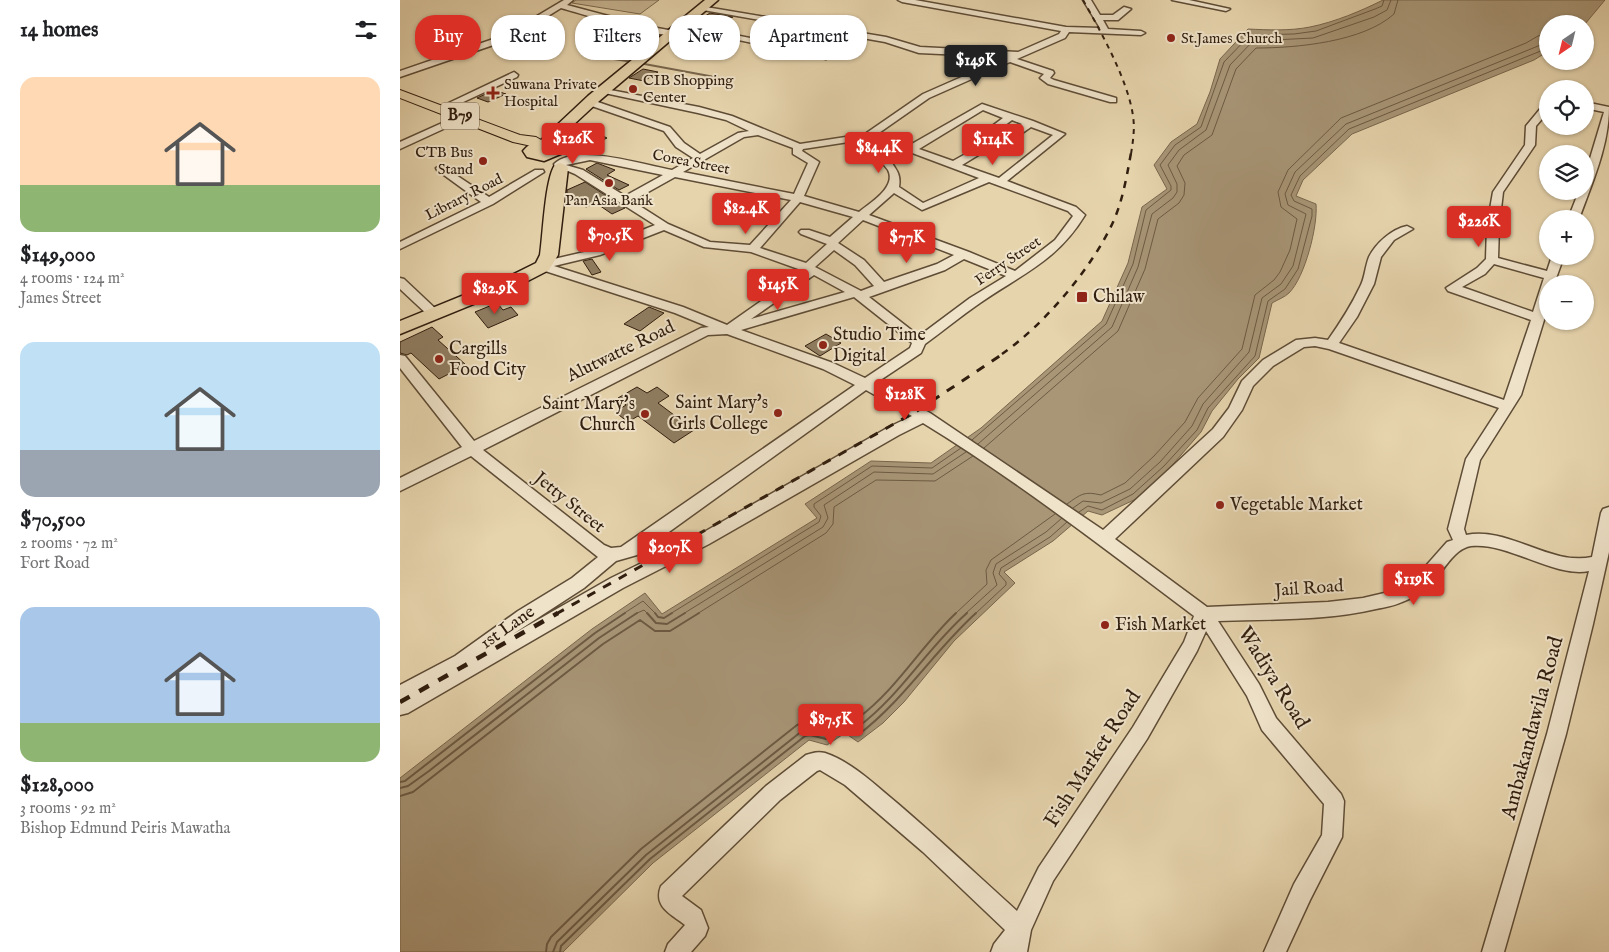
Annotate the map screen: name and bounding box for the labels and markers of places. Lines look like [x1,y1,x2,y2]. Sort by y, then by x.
place label: St.James Church [1181,29,1282,48]
marker: St.James Church [1165,32,1177,44]
pin: $149K [941,44,1011,87]
place label: CIB Shopping Center [643,71,734,107]
place label: Suwana Private Hospital [504,75,597,111]
marker: CIB Shopping Center [627,83,639,95]
marker: Suwana Private Hospital [486,86,500,100]
pin: $126K [538,122,608,165]
pin: $114K [958,124,1028,166]
pin: $84.4K [838,132,920,174]
place label: CTB Bus Stand [415,143,474,179]
marker: CTB Bus Stand [477,155,489,167]
marker: Pan Asia Bank [603,177,615,189]
place label: Pan Asia Bank [565,191,654,210]
pin: $82.4K [705,192,787,235]
pin: $226K [1444,206,1514,248]
pin: $70.5K [569,220,651,262]
pin: $77K [877,222,937,264]
pin: $145K [743,268,813,311]
pin: $82.9K [454,272,536,315]
place label: Chilaw [1093,286,1146,309]
marker: Chilaw [1075,290,1089,304]
place label: Studio Time Digital [833,324,926,368]
place label: Cargills Food City [449,338,526,382]
marker: Studio Time Digital [817,339,829,351]
marker: Cargills Food City [433,353,445,365]
pin: $128K [870,378,940,421]
place label: Saint Mary's Girls College [669,392,768,436]
place label: Saint Mary's Church [542,393,635,437]
marker: Saint Mary's Girls College [772,407,784,419]
marker: Saint Mary's Church [639,408,651,420]
place label: Vegetable Market [1229,494,1363,517]
marker: Vegetable Market [1214,499,1226,511]
pin: $207K [635,532,705,574]
pin: $119K [1379,564,1449,606]
place label: Fish Market [1115,614,1206,637]
marker: Fish Market [1099,619,1111,631]
pin: $87.5K [790,704,872,746]

